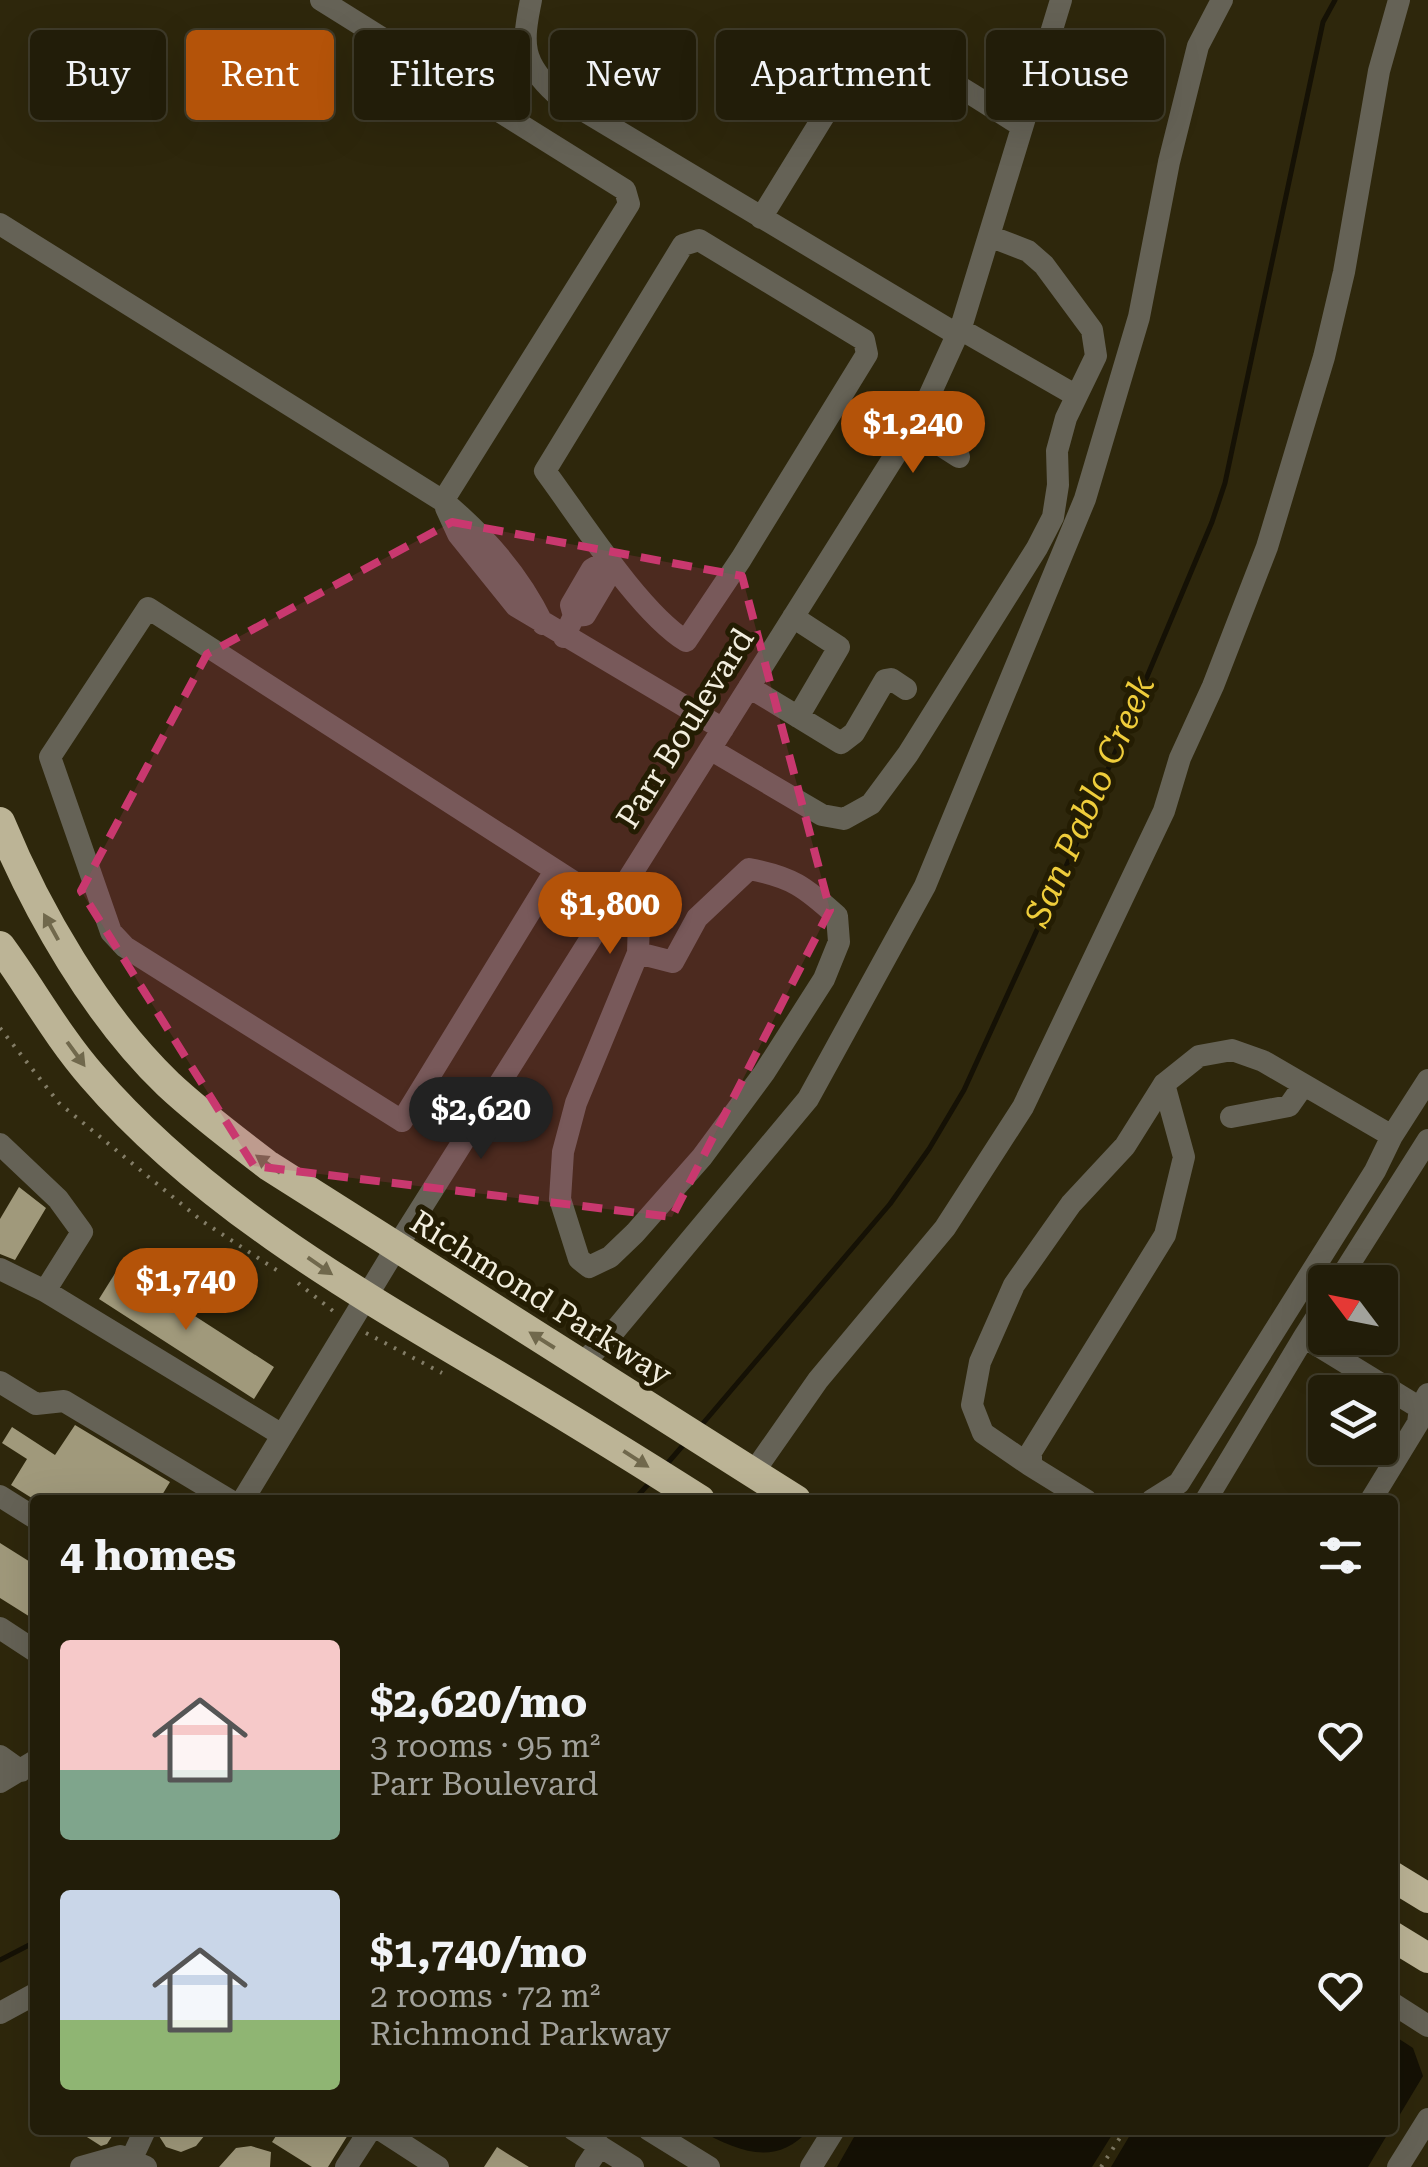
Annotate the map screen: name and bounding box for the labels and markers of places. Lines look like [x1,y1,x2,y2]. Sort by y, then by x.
pin: $1,240 [832,391,994,476]
pin: $1,800 [529,872,691,957]
pin: $2,620 [400,1077,562,1162]
pin: $1,740 [105,1248,267,1333]

